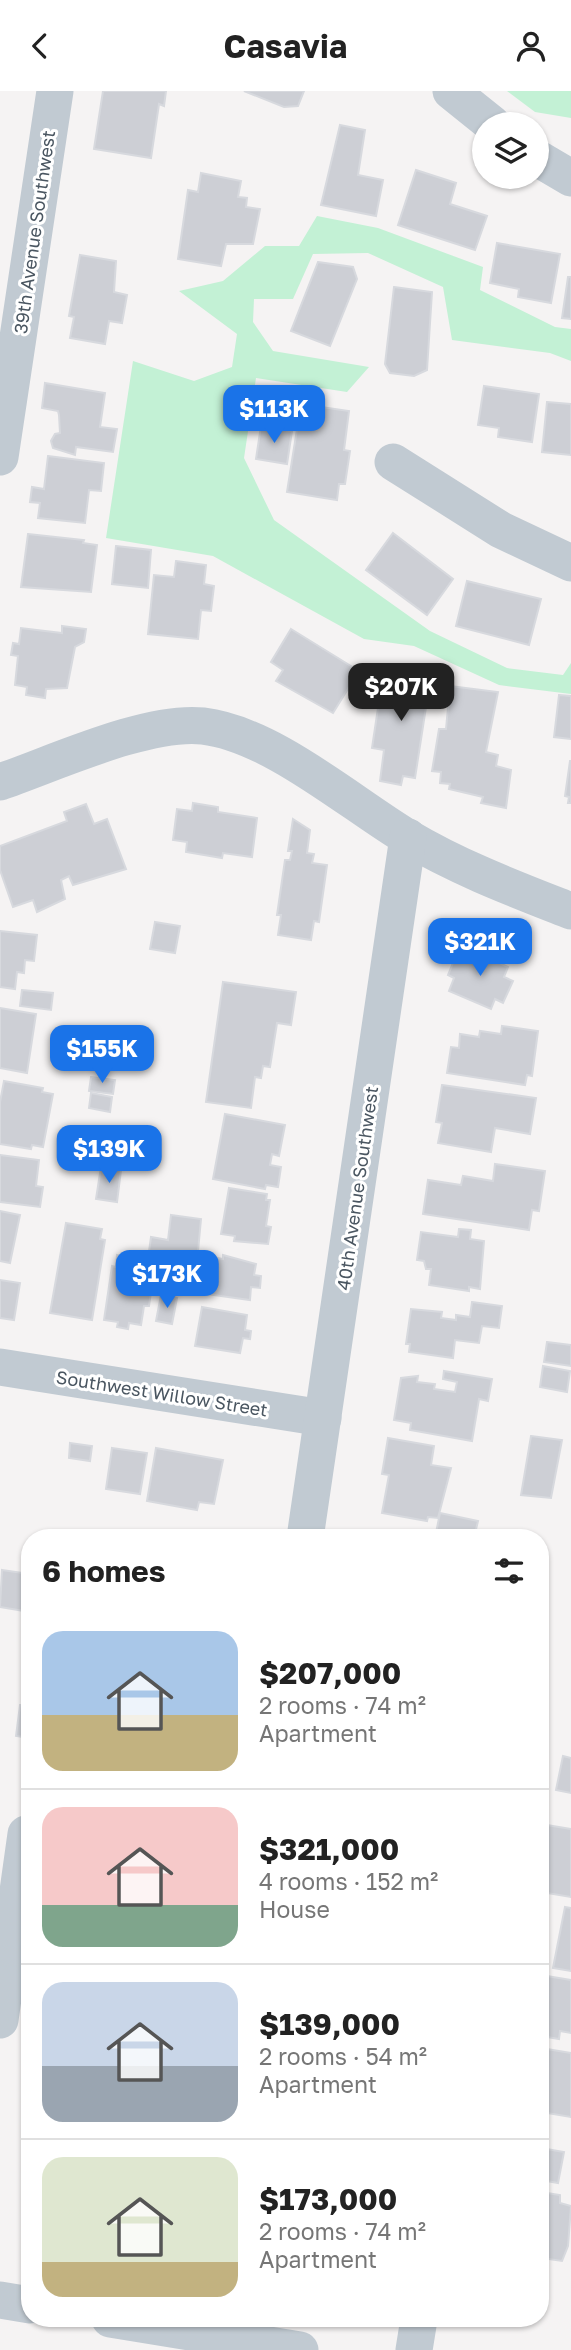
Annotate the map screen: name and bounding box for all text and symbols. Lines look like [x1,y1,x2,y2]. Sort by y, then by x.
icon: back [21,27,59,65]
text: Casavia [224,27,347,65]
icon: person [512,27,550,65]
map controls [472,112,549,189]
button: layers [472,112,549,189]
street label: 39th Avenue Southwest [9,129,59,335]
pin: $113K [225,385,323,445]
text: $113K [239,394,309,422]
pin: $207K [352,663,450,723]
text: $207K [364,672,438,700]
pin: $321K [431,919,529,978]
text: $321K [444,927,516,955]
pin: $155K [53,1025,151,1085]
text: $155K [66,1034,138,1062]
street label: 40th Avenue Southwest [332,1085,382,1291]
pin: $139K [60,1125,158,1185]
text: $139K [73,1134,145,1162]
pin: $173K [118,1251,216,1310]
text: $173K [132,1259,202,1287]
street label: Southwest Willow Street [55,1365,269,1421]
icon: filters [490,1552,528,1590]
text: 6 homes [42,1553,165,1589]
text: $207,000 [259,1655,401,1691]
icon: home [98,1659,182,1743]
text: 2 rooms · 74 m² [259,1691,426,1719]
text: Apartment [259,1719,377,1747]
text: $321,000 [259,1831,399,1867]
icon: home [98,1835,182,1919]
text: 4 rooms · 152 m² [259,1867,438,1895]
text: House [259,1895,330,1923]
text: $139,000 [259,2006,400,2042]
icon: home [98,2010,182,2094]
text: 2 rooms · 54 m² [259,2042,427,2070]
text: Apartment [259,2070,377,2098]
text: $173,000 [259,2181,397,2217]
icon: home [98,2185,182,2269]
text: 2 rooms · 74 m² [259,2217,426,2245]
text: Apartment [259,2245,377,2273]

